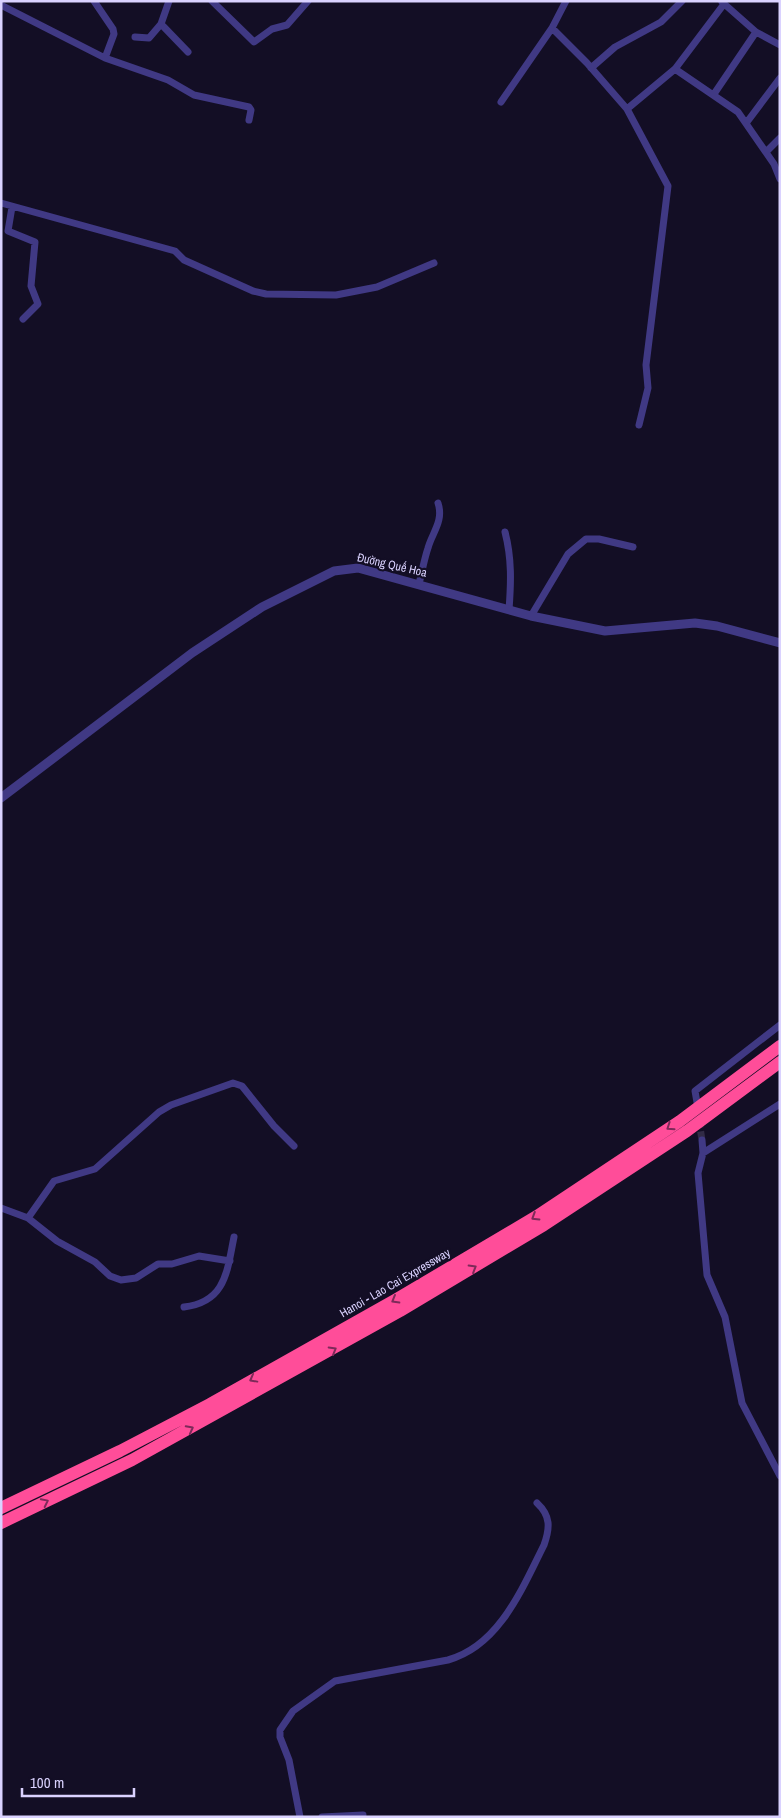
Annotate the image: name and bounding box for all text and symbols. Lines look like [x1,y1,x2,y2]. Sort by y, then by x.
street label: Đường Quế Hoa [356,549,429,581]
one-way arrow [667,1121,676,1130]
one-way arrow [531,1211,540,1221]
street label: Hanoi - Lao Cai Expressway [337,1245,453,1321]
one-way arrow [467,1264,476,1274]
one-way arrow [391,1293,400,1303]
one-way arrow [327,1346,336,1356]
one-way arrow [250,1373,259,1383]
one-way arrow [185,1425,194,1435]
one-way arrow [40,1497,49,1508]
scale bar [22,1766,135,1798]
text: 100 m [30,1772,64,1793]

